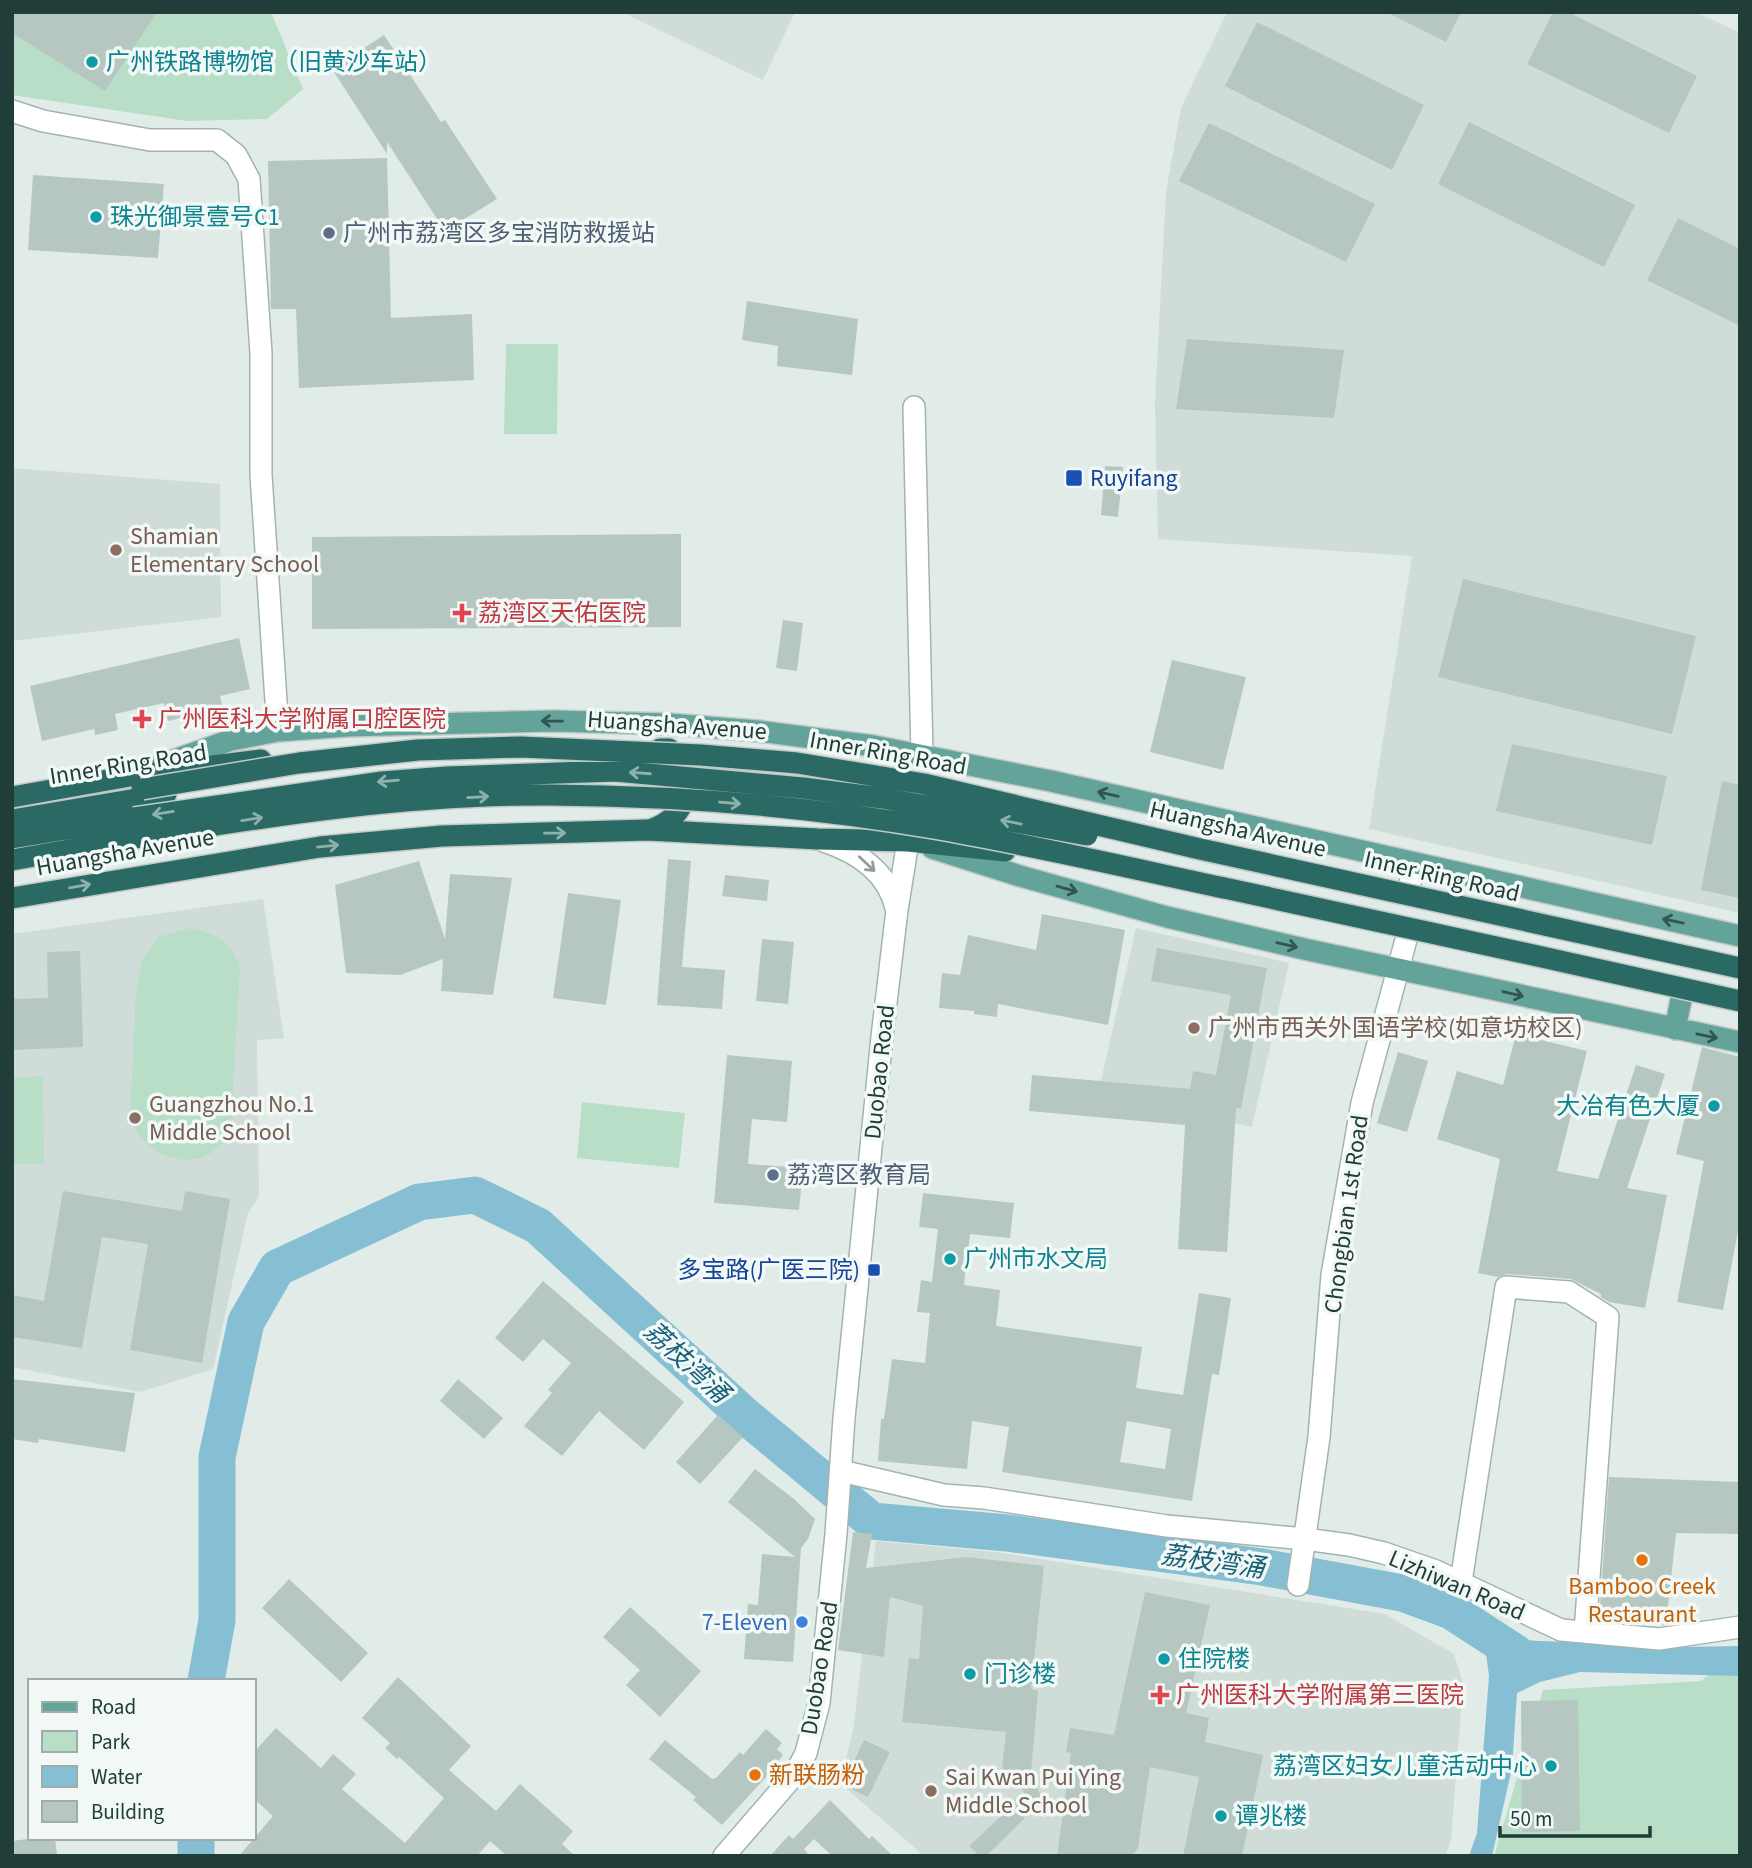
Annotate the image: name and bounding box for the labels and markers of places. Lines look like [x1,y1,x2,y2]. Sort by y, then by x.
place label: 广州铁路博物馆（旧黄沙车站） [106,45,442,80]
marker: 广州铁路博物馆（旧黄沙车站） [84,54,100,70]
place label: 珠光御景壹号C1 [110,200,280,235]
marker: 珠光御景壹号C1 [88,209,104,225]
place label: 广州市荔湾区多宝消防救援站 [343,216,655,251]
marker: 广州市荔湾区多宝消防救援站 [321,225,337,241]
place label: Ruyifang [1090,461,1178,496]
marker: Ruyifang [1064,468,1084,488]
place label: Shamian Elementary School [130,519,319,582]
marker: Shamian Elementary School [108,542,124,558]
place label: 荔湾区天佑医院 [478,596,646,631]
marker: 荔湾区天佑医院 [452,603,472,623]
place label: 广州医科大学附属口腔医院 [158,702,446,737]
marker: 广州医科大学附属口腔医院 [132,709,152,729]
place label: 广州市西关外国语学校(如意坊校区) [1208,1011,1583,1046]
marker: 广州市西关外国语学校(如意坊校区) [1186,1020,1202,1036]
place label: Guangzhou No.1 Middle School [149,1087,314,1150]
place label: 大冶有色大厦 [1556,1089,1700,1124]
marker: 大冶有色大厦 [1706,1098,1722,1114]
marker: Guangzhou No.1 Middle School [127,1110,143,1126]
place label: 荔湾区教育局 [787,1158,931,1193]
marker: 荔湾区教育局 [765,1167,781,1183]
place label: 广州市水文局 [964,1242,1108,1277]
marker: 广州市水文局 [942,1251,958,1267]
place label: 多宝路(广医三院) [677,1253,860,1288]
marker: 多宝路(广医三院) [866,1262,882,1278]
marker: Bamboo Creek Restaurant [1634,1552,1650,1568]
place label: Bamboo Creek Restaurant [1568,1569,1716,1632]
place label: 7-Eleven [702,1605,788,1640]
marker: 7-Eleven [794,1614,810,1630]
place label: 住院楼 [1178,1642,1250,1677]
marker: 住院楼 [1156,1651,1172,1667]
place label: 门诊楼 [984,1657,1056,1692]
marker: 门诊楼 [962,1666,978,1682]
place label: 广州医科大学附属第三医院 [1176,1678,1464,1713]
marker: 广州医科大学附属第三医院 [1150,1685,1170,1705]
place label: 荔湾区妇女儿童活动中心 [1273,1749,1537,1784]
place label: 新联肠粉 [769,1758,865,1793]
marker: 荔湾区妇女儿童活动中心 [1543,1758,1559,1774]
place label: Sai Kwan Pui Ying Middle School [945,1760,1121,1823]
marker: 新联肠粉 [747,1767,763,1783]
marker: Sai Kwan Pui Ying Middle School [923,1783,939,1799]
place label: 谭兆楼 [1235,1799,1307,1834]
marker: 谭兆楼 [1213,1808,1229,1824]

